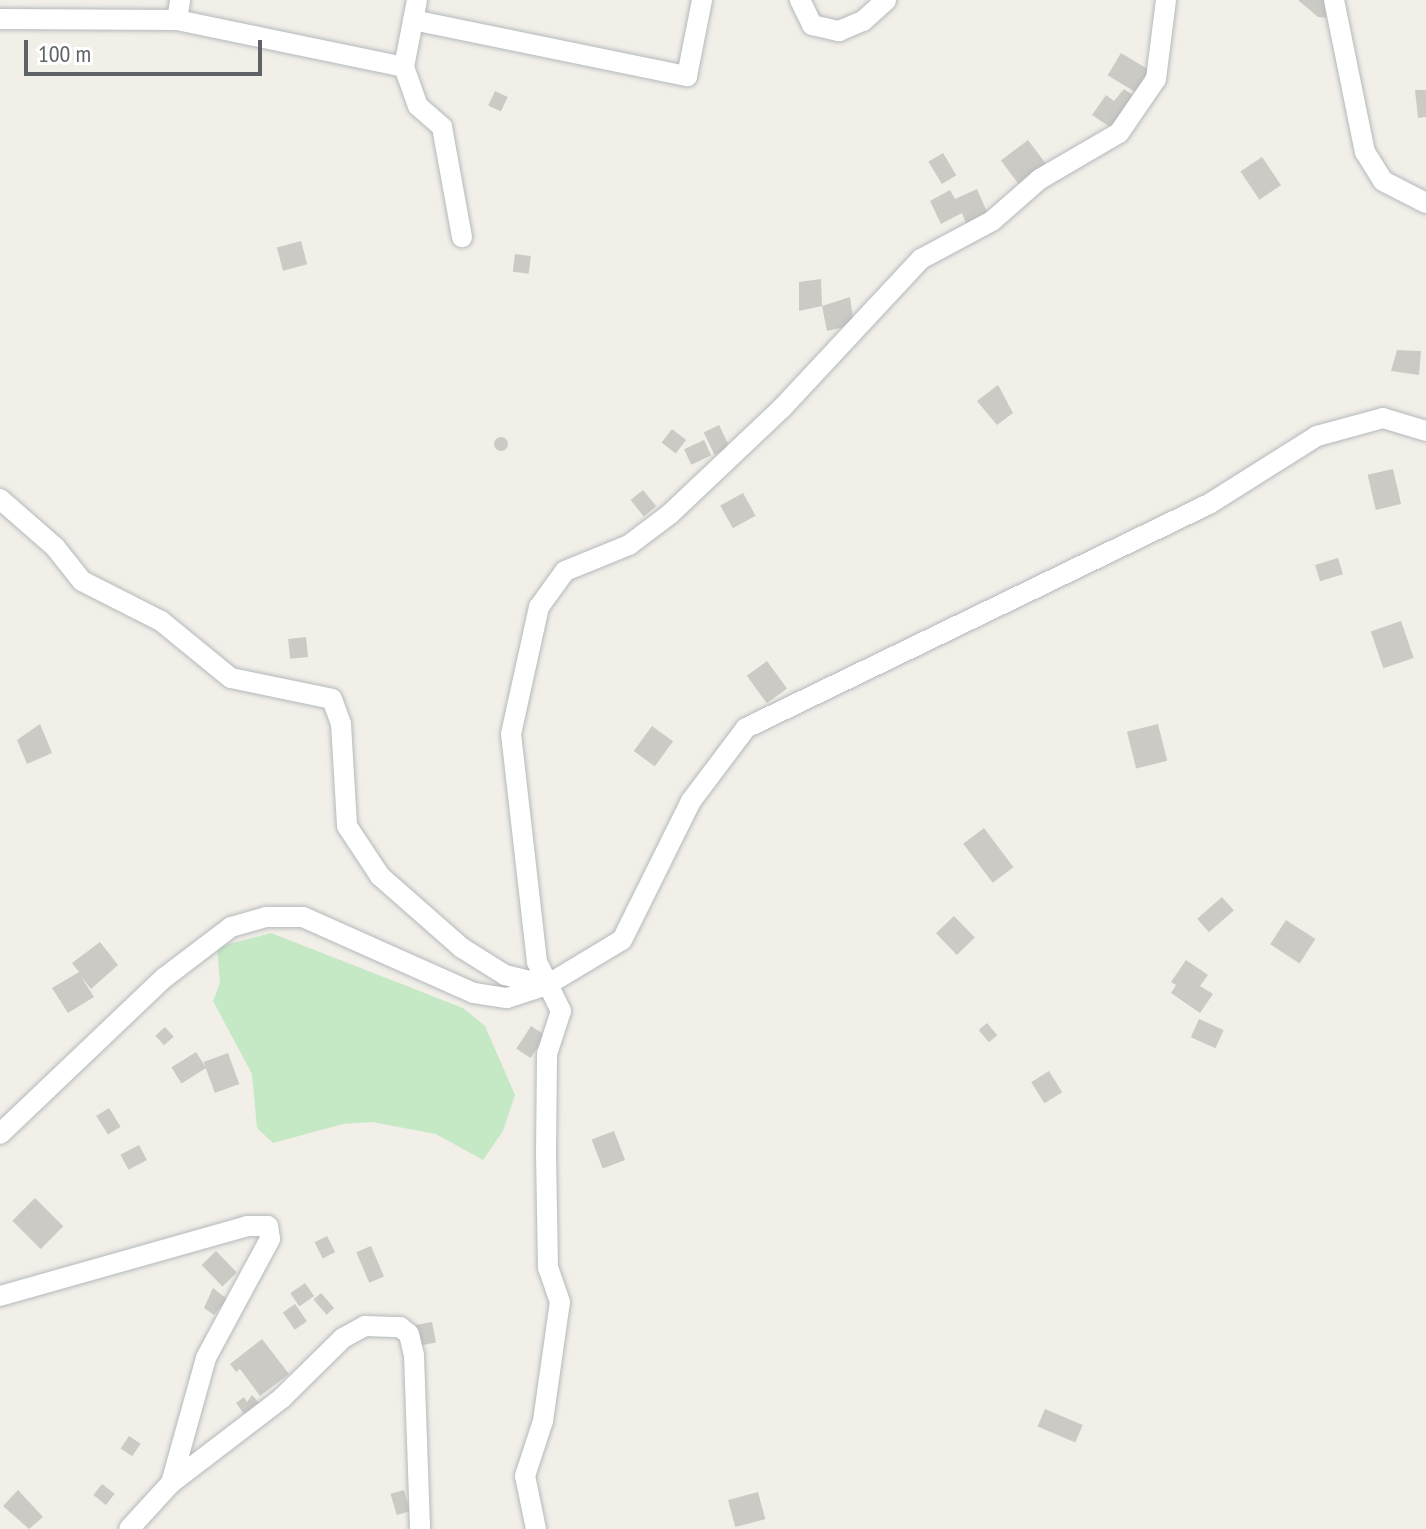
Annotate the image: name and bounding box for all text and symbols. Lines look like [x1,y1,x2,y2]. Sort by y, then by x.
scale bar [28,24,266,74]
text: 100 m [38,38,91,69]

